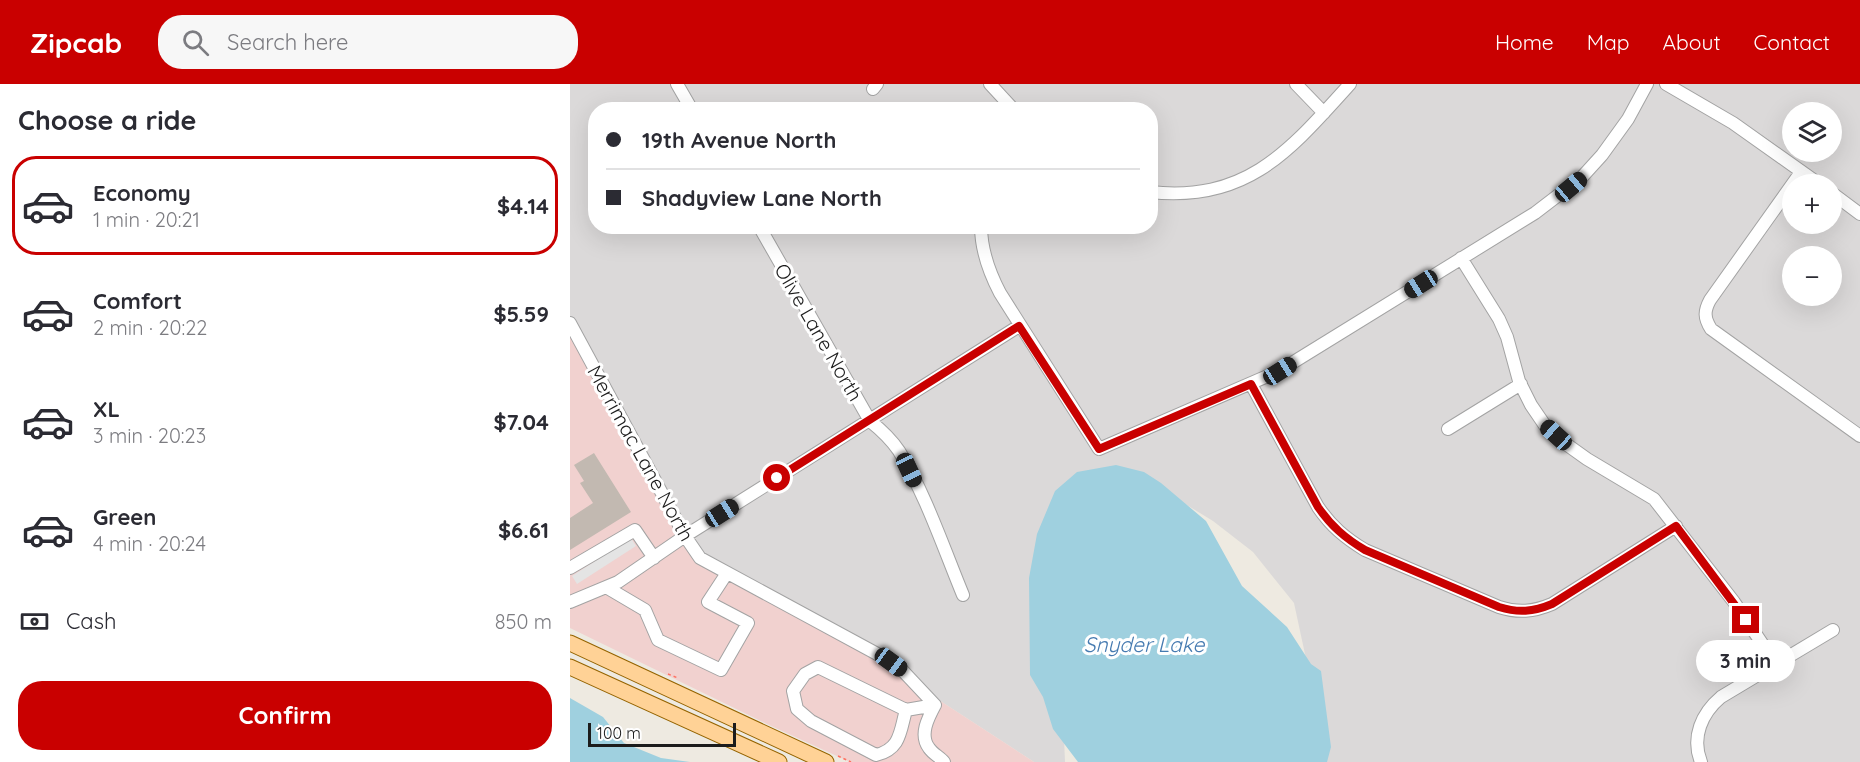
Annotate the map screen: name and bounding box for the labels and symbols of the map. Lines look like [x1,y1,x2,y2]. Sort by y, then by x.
car [1551,169,1591,205]
street label: Olive Lane North [769,259,869,405]
car [1401,267,1441,301]
car [1260,354,1300,388]
street label: Merrimac Lane North [582,361,700,545]
car [1537,416,1575,454]
car [893,450,925,490]
route start [763,464,790,491]
car [702,496,742,530]
route end [1732,606,1759,633]
water label: Snyder Lake [1084,631,1205,657]
callout: 3 min [1696,641,1796,683]
car [871,644,911,680]
scale bar [588,720,736,748]

